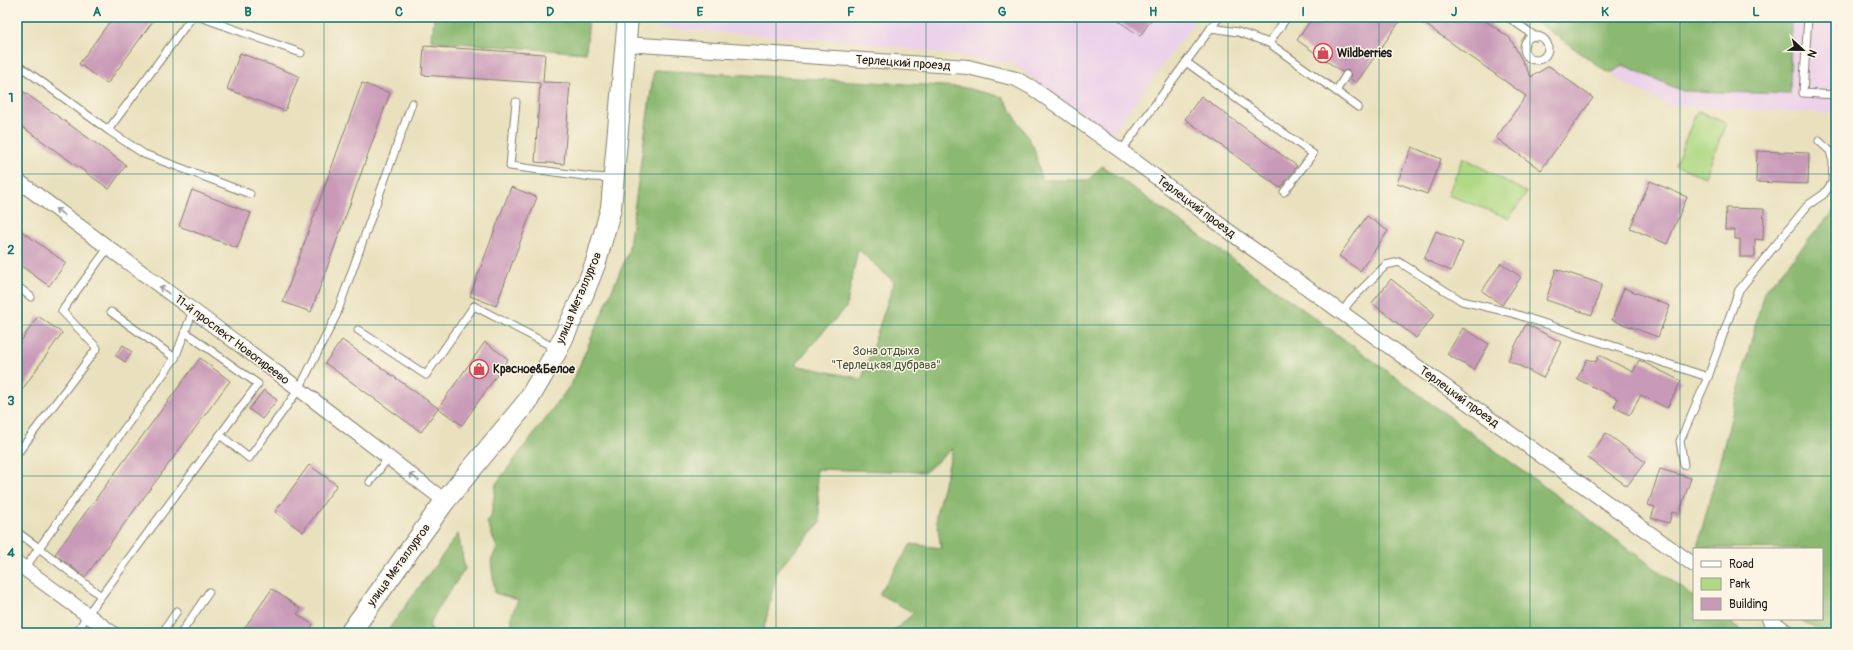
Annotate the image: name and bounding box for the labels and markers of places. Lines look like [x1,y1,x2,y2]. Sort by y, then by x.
shop icon: Wildberries [1312,42,1334,64]
place label: Wildberries [1337,46,1393,61]
shop icon: Красное&Белое [468,358,490,380]
place label: Красное&Белое [493,362,576,377]

